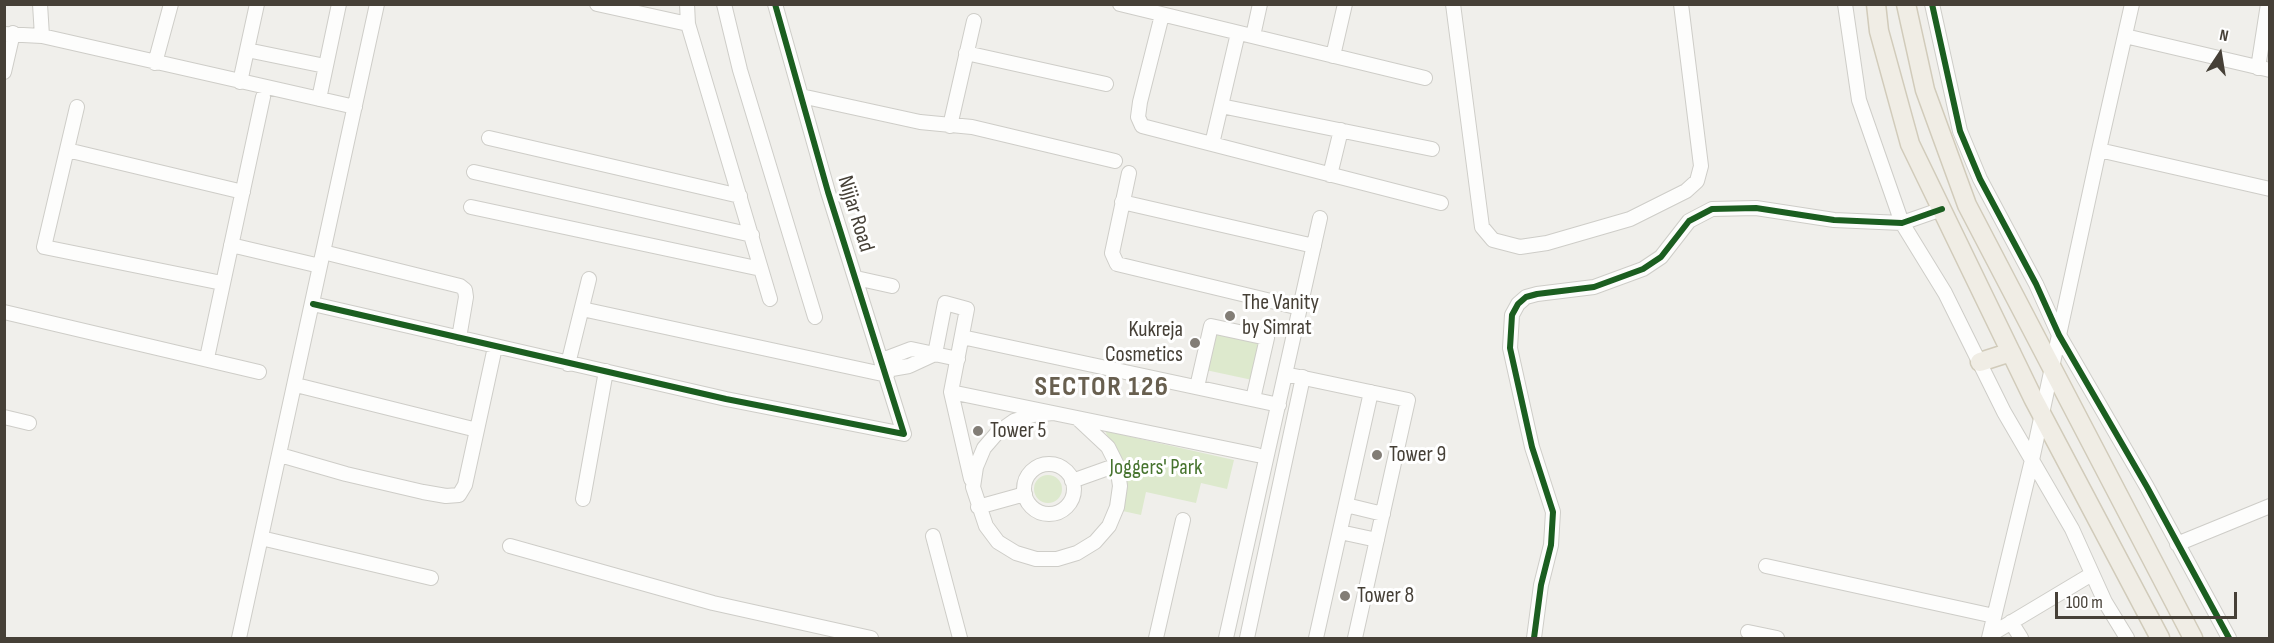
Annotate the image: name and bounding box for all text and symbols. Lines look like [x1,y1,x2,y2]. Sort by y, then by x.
north arrow [2190,24,2250,84]
text: N [2218,26,2230,46]
street label: Nijjar Road [831,173,879,255]
place label: The Vanity by Simrat [1242,290,1319,342]
marker: The Vanity by Simrat [1223,309,1237,323]
place label: Kukreja Cosmetics [1105,317,1183,368]
marker: Kukreja Cosmetics [1188,336,1202,350]
district label: SECTOR 126 [1035,371,1169,405]
place label: Tower 5 [990,418,1046,444]
marker: Tower 5 [971,424,985,438]
place label: Tower 9 [1389,442,1446,468]
marker: Tower 9 [1370,448,1384,462]
park label: Joggers' Park [1110,455,1202,481]
scale bar [2058,580,2240,618]
place label: Tower 8 [1357,583,1414,609]
marker: Tower 8 [1338,589,1352,603]
text: 100 m [2066,592,2103,613]

